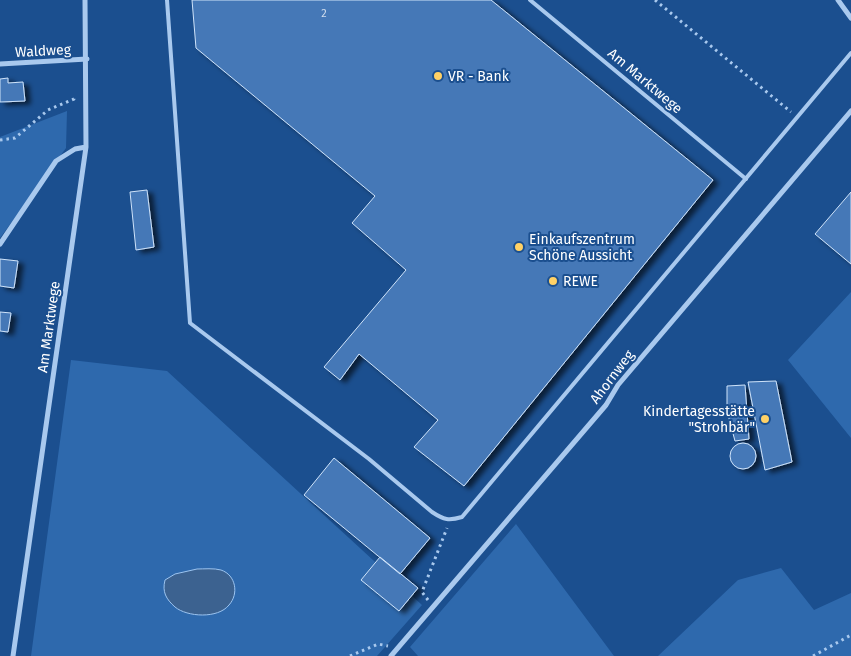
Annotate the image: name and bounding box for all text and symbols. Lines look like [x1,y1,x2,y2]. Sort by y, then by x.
house number: 2 [321,7,327,20]
street label: Waldweg [15,41,72,61]
street label: Am Marktwege [604,45,686,117]
place label: VR - Bank [448,68,510,85]
marker: VR - Bank [432,70,444,82]
place label: Einkaufszentrum Schöne Aussicht [529,231,635,264]
marker: Einkaufszentrum Schöne Aussicht [513,241,525,253]
place label: REWE [563,273,598,290]
marker: REWE [547,275,559,287]
street label: Am Marktwege [34,280,64,374]
street label: Ahornweg [586,346,638,407]
place label: Kindertagesstätte "Strohbär" [643,403,755,436]
marker: Kindertagesstätte "Strohbär" [759,413,771,425]

